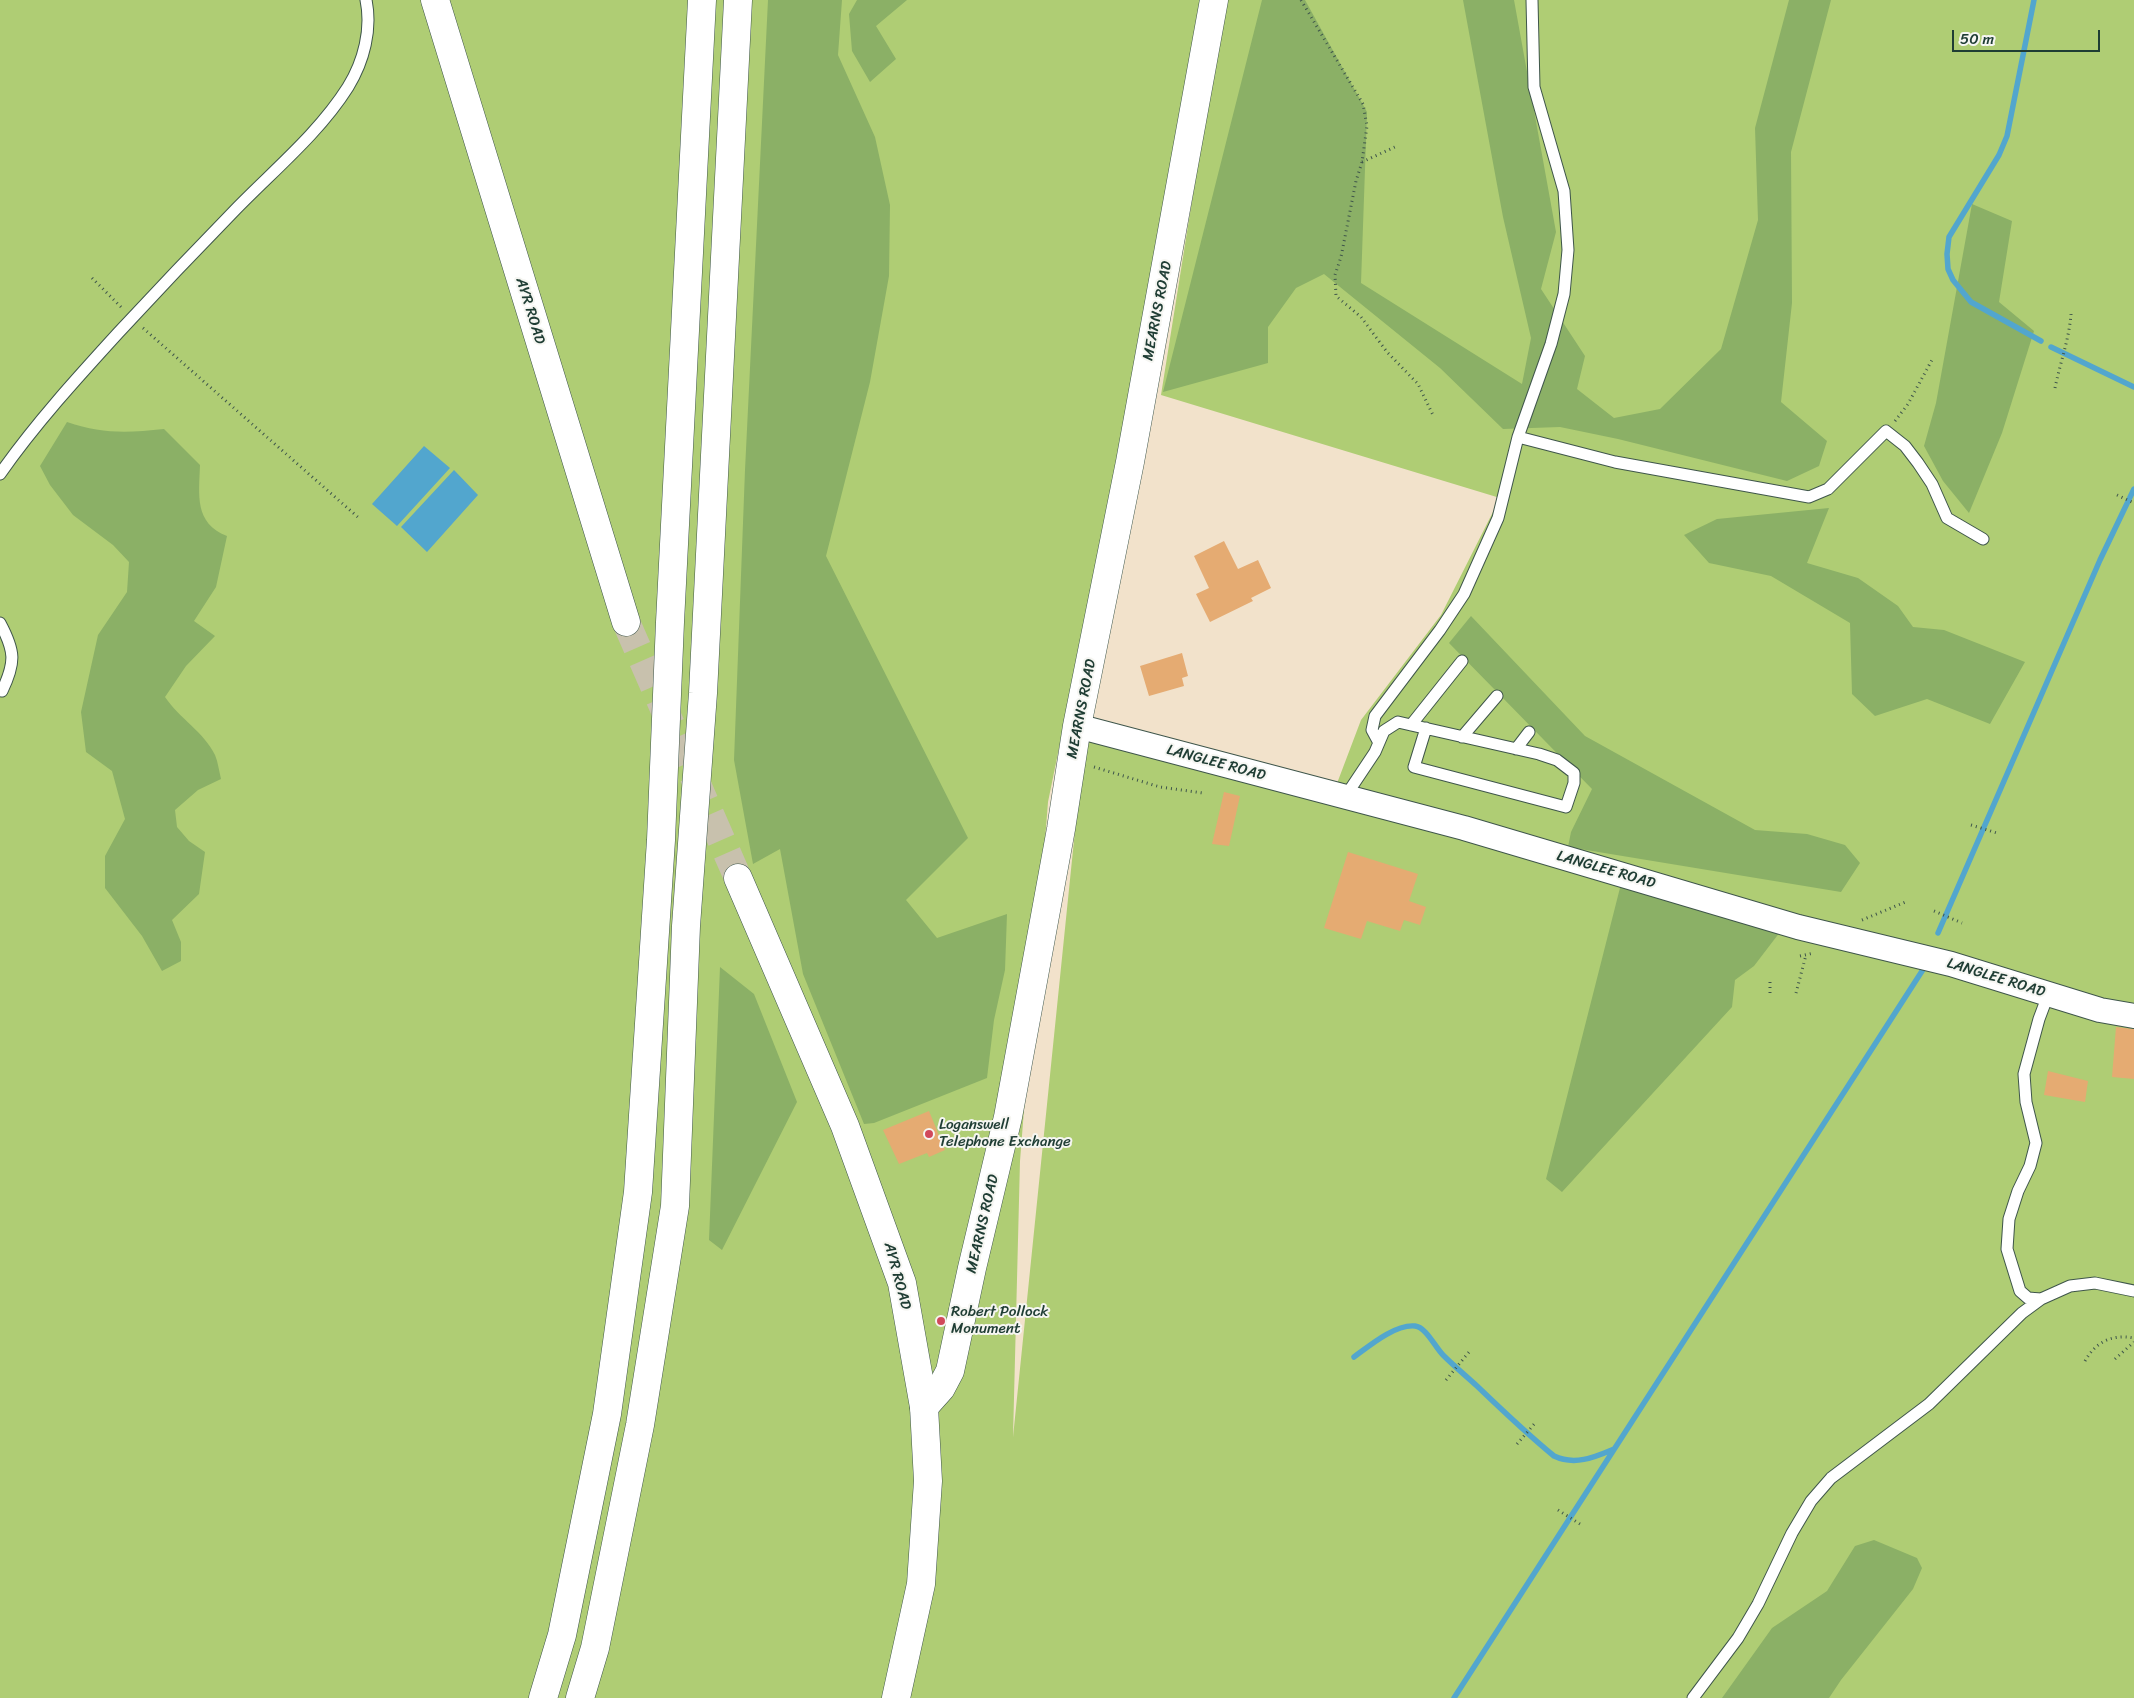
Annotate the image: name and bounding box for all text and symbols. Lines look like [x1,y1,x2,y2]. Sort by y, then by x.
scale bar [1954,20,2102,52]
text: 50 m [1960,26,1994,52]
street label: MEARNS ROAD [1140,260,1176,362]
street label: AYR ROAD [511,276,549,346]
street label: MEARNS ROAD [1064,658,1100,760]
street label: LANGLEE ROAD [1165,741,1267,785]
street label: LANGLEE ROAD [1555,847,1657,893]
street label: LANGLEE ROAD [1945,955,2047,1001]
place label: Loganswell Telephone Exchange [939,1116,1071,1151]
marker: Loganswell Telephone Exchange [923,1128,935,1140]
street label: MEARNS ROAD [963,1173,1003,1275]
street label: AYR ROAD [879,1240,915,1312]
place label: Robert Pollock Monument [951,1303,1048,1338]
marker: Robert Pollock Monument [935,1315,947,1327]

